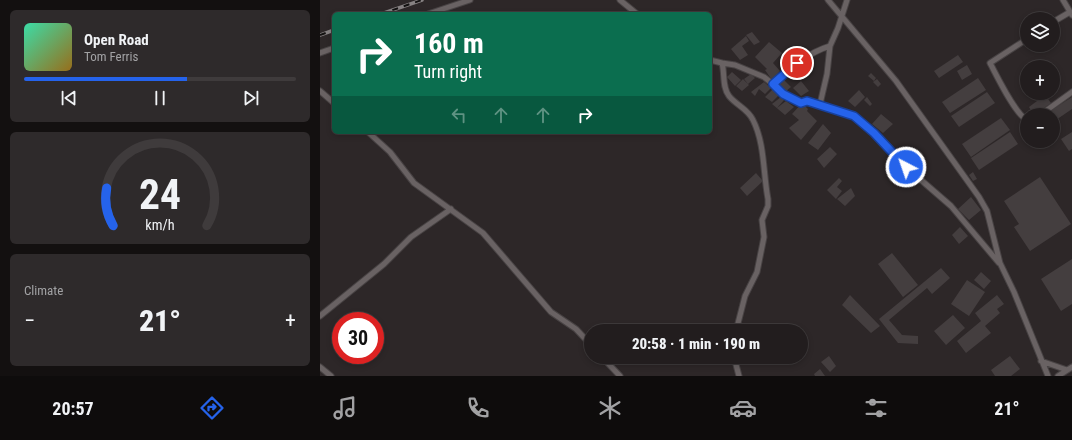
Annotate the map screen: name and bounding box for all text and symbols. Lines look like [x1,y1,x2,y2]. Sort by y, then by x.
map controls [1020,12,1060,148]
button: layers [1020,12,1060,52]
text: 160 m [414,27,484,60]
icon: right [348,28,400,80]
text: Open Road [84,31,149,49]
pin [780,46,814,80]
text: Tom Ferris [84,49,138,64]
icon: arrive [786,52,808,74]
button: + [1020,60,1060,100]
text: Turn right [414,61,482,82]
icon: previous [58,87,80,109]
icon: pause [149,87,171,109]
icon: next [240,87,262,109]
icon: left [448,104,470,126]
icon: ahead [490,104,512,126]
icon: ahead [532,104,554,126]
icon: right [574,104,596,126]
button: − [1020,108,1060,148]
position arrow [885,146,927,188]
text: 24 [139,170,181,219]
text: km/h [145,217,175,233]
text: Climate [24,283,63,298]
text: 21° [139,303,181,338]
text: − [24,308,35,333]
text: + [285,308,296,333]
speed limit sign: 30 [332,312,384,364]
text: 20:58 · 1 min · 190 m [632,335,760,353]
icon: directions [198,394,226,422]
icon: music [331,394,359,422]
icon: phone [464,394,492,422]
icon: climate [596,394,624,422]
icon: car [729,394,757,422]
icon: filters [862,394,890,422]
text: 20:57 [52,398,94,419]
text: 21° [994,398,1020,419]

